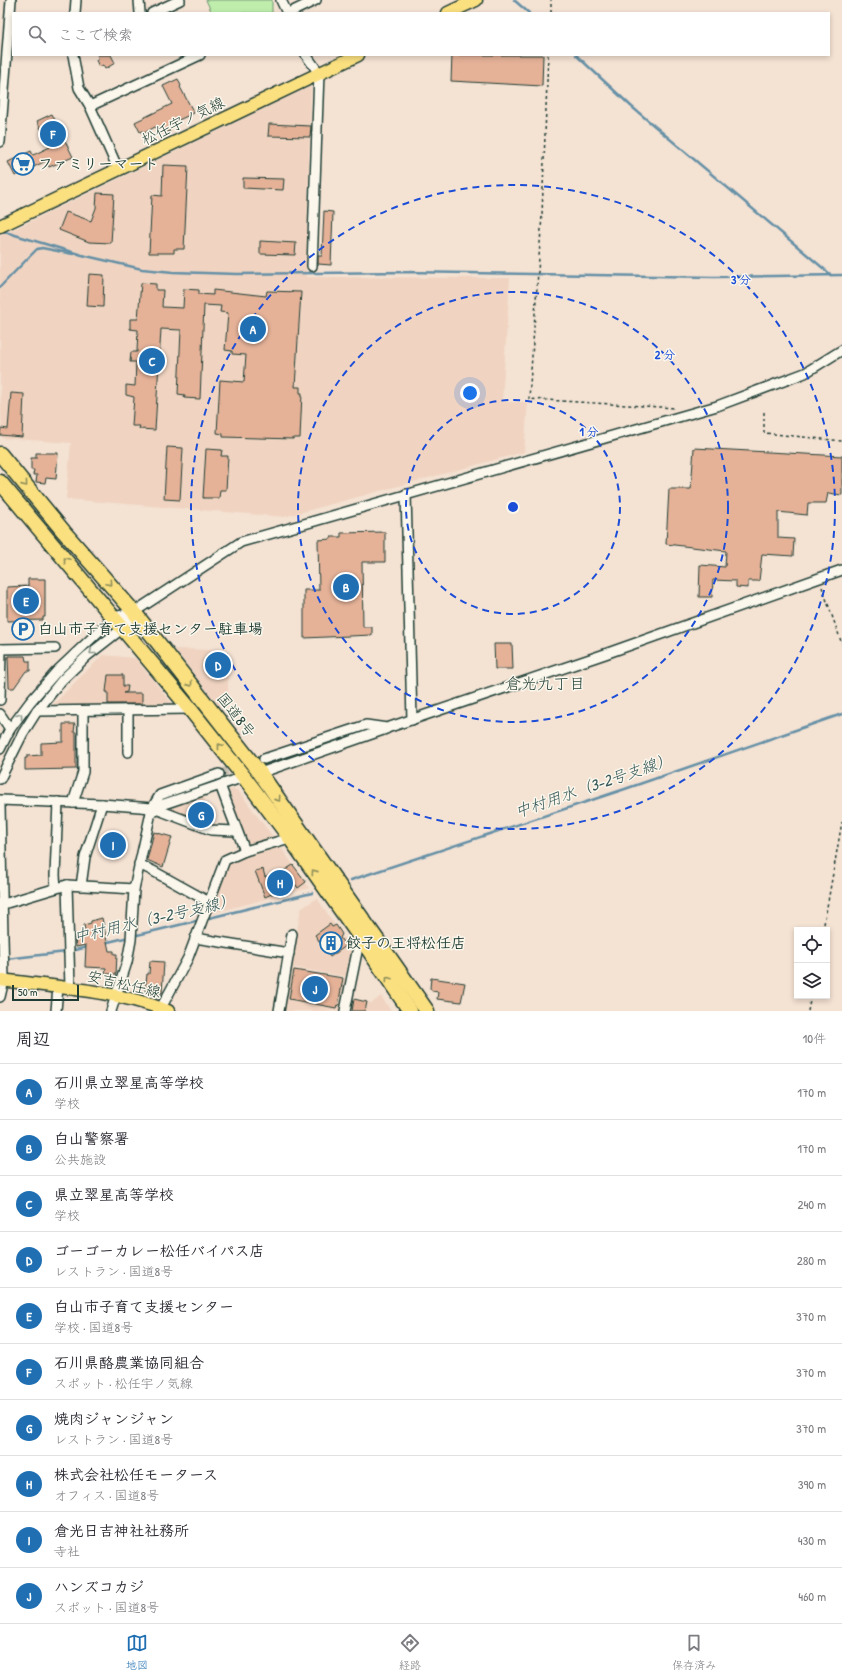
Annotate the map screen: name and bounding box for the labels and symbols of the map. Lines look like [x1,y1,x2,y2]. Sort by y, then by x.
street label: 松任宇ノ気線 [138,91,228,150]
pin: F [40,119,66,149]
supermarket icon: ファミリーマート [10,151,36,177]
place label: ファミリーマート [38,153,159,174]
text: 3 分 [731,271,751,288]
pin: A [240,314,266,344]
pin: C [139,346,165,376]
text: 2 分 [655,346,675,363]
your location [460,383,480,403]
text: 1 分 [579,423,599,440]
one-way arrow [20,479,27,486]
centre of rings [506,500,520,514]
one-way arrow [63,557,70,564]
pin: B [333,572,359,602]
one-way arrow [104,578,111,586]
pin: E [13,586,39,616]
parking icon: 白山市子育て支援センター駐車場 [10,616,36,642]
place label: 白山市子育て支援センター駐車場 [38,618,263,639]
one-way arrow [89,647,97,654]
pin: D [205,650,231,680]
district label: 倉光九丁目 [505,672,585,694]
one-way arrow [186,680,193,687]
street label: 国道8号 [212,688,261,741]
one-way arrow [15,713,22,720]
one-way arrow [217,744,224,751]
water label: 中村用水（3-2号支線） [511,748,675,822]
one-way arrow [273,794,280,801]
pin: G [188,800,214,830]
pin: I [100,830,126,860]
pin: H [267,868,293,898]
one-way arrow [312,869,319,876]
water label: 中村用水（3-2号支線） [71,889,237,947]
building icon: 餃子の王将松任店 [318,930,344,956]
place label: 餃子の王将松任店 [346,932,466,953]
street label: 安吉松任線 [85,965,163,1002]
pin: J [302,974,328,1004]
one-way arrow [386,976,393,983]
scale bar [12,983,79,1002]

